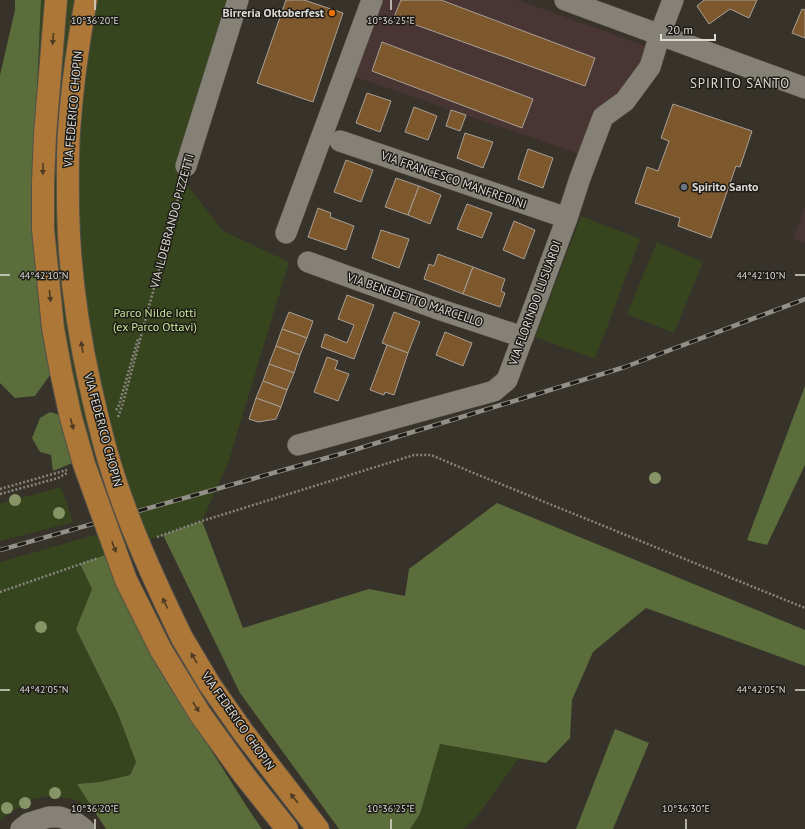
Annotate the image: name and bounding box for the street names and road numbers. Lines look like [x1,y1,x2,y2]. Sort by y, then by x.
street label: VIA FEDERICO CHOPIN [60,50,85,169]
street label: VIA FRANCESCO MANFREDINI [378,147,529,212]
street label: VIA ILDEBRANDO PIZZETTI [146,152,197,291]
street label: VIA FLORINDO LUSUARDI [505,238,564,368]
street label: VIA BENEDETTO MARCELLO [344,269,485,330]
street label: VIA FEDERICO CHOPIN [81,370,126,488]
street label: VIA FEDERICO CHOPIN [198,668,278,773]

